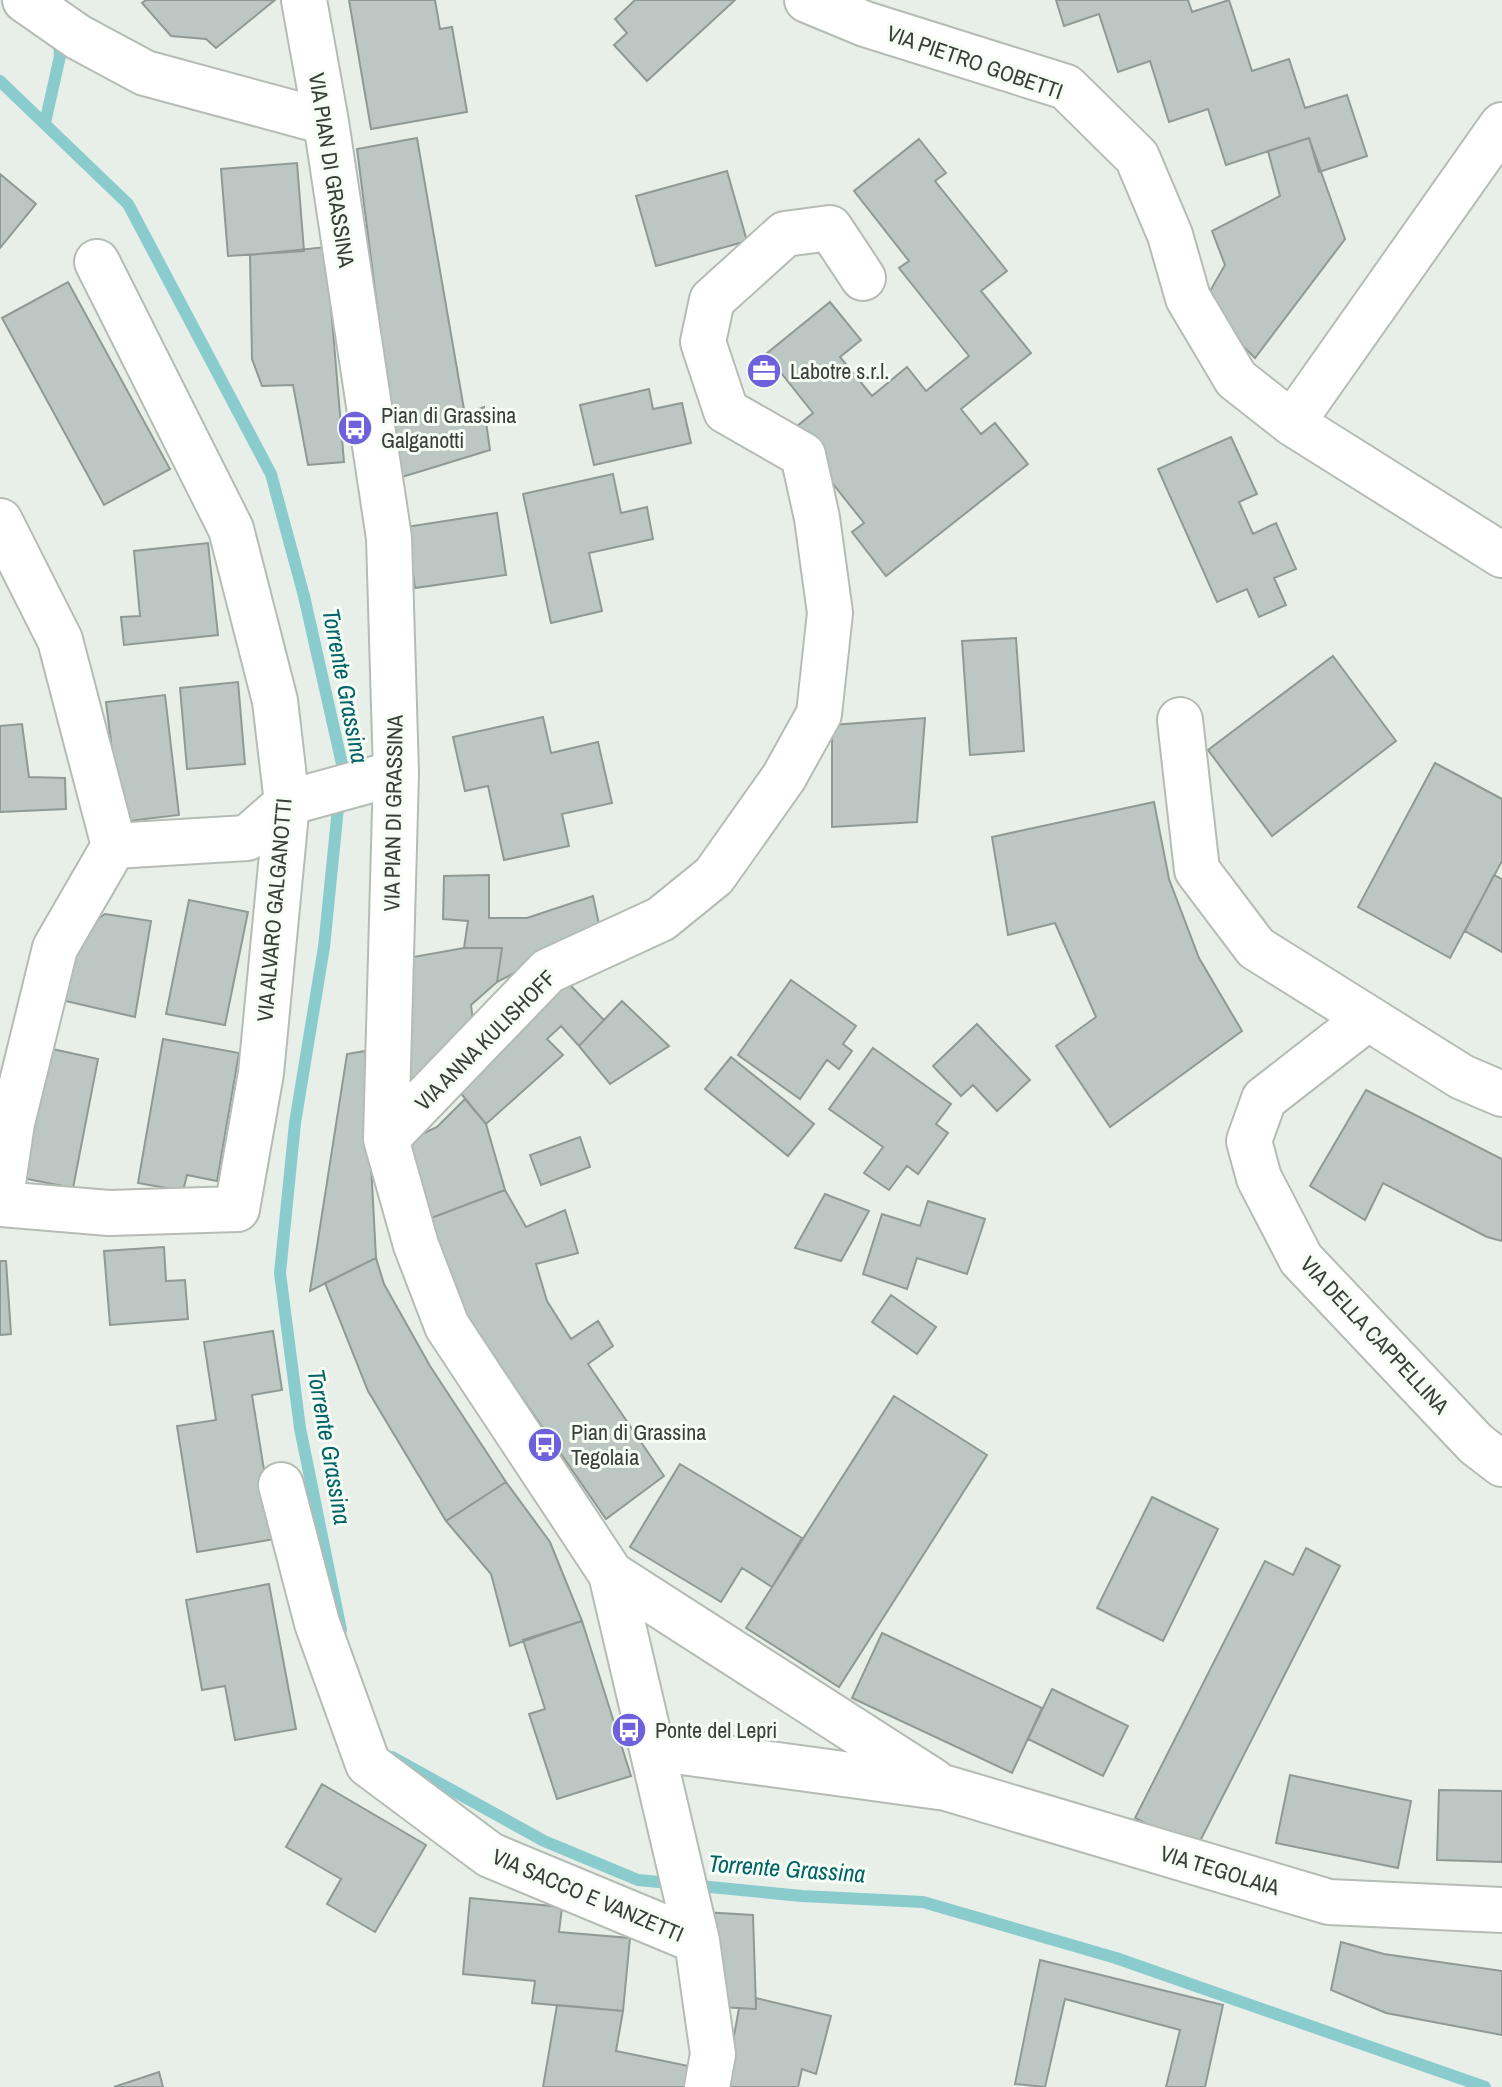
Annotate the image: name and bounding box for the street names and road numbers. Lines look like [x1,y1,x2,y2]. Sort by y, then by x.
street label: VIA PIETRO GOBETTI [883,18,1067,106]
street label: VIA PIAN DI GRASSINA [302,71,362,270]
street label: VIA PIAN DI GRASSINA [376,714,410,912]
street label: VIA ALVARO GALGANOTTI [249,797,299,1023]
street label: VIA ANNA KULISHOFF [408,963,562,1117]
street label: VIA DELLA CAPPELLINA [1294,1250,1457,1421]
street label: VIA TEGOLAIA [1157,1838,1284,1903]
street label: VIA SACCO E VANZETTI [488,1841,688,1949]

